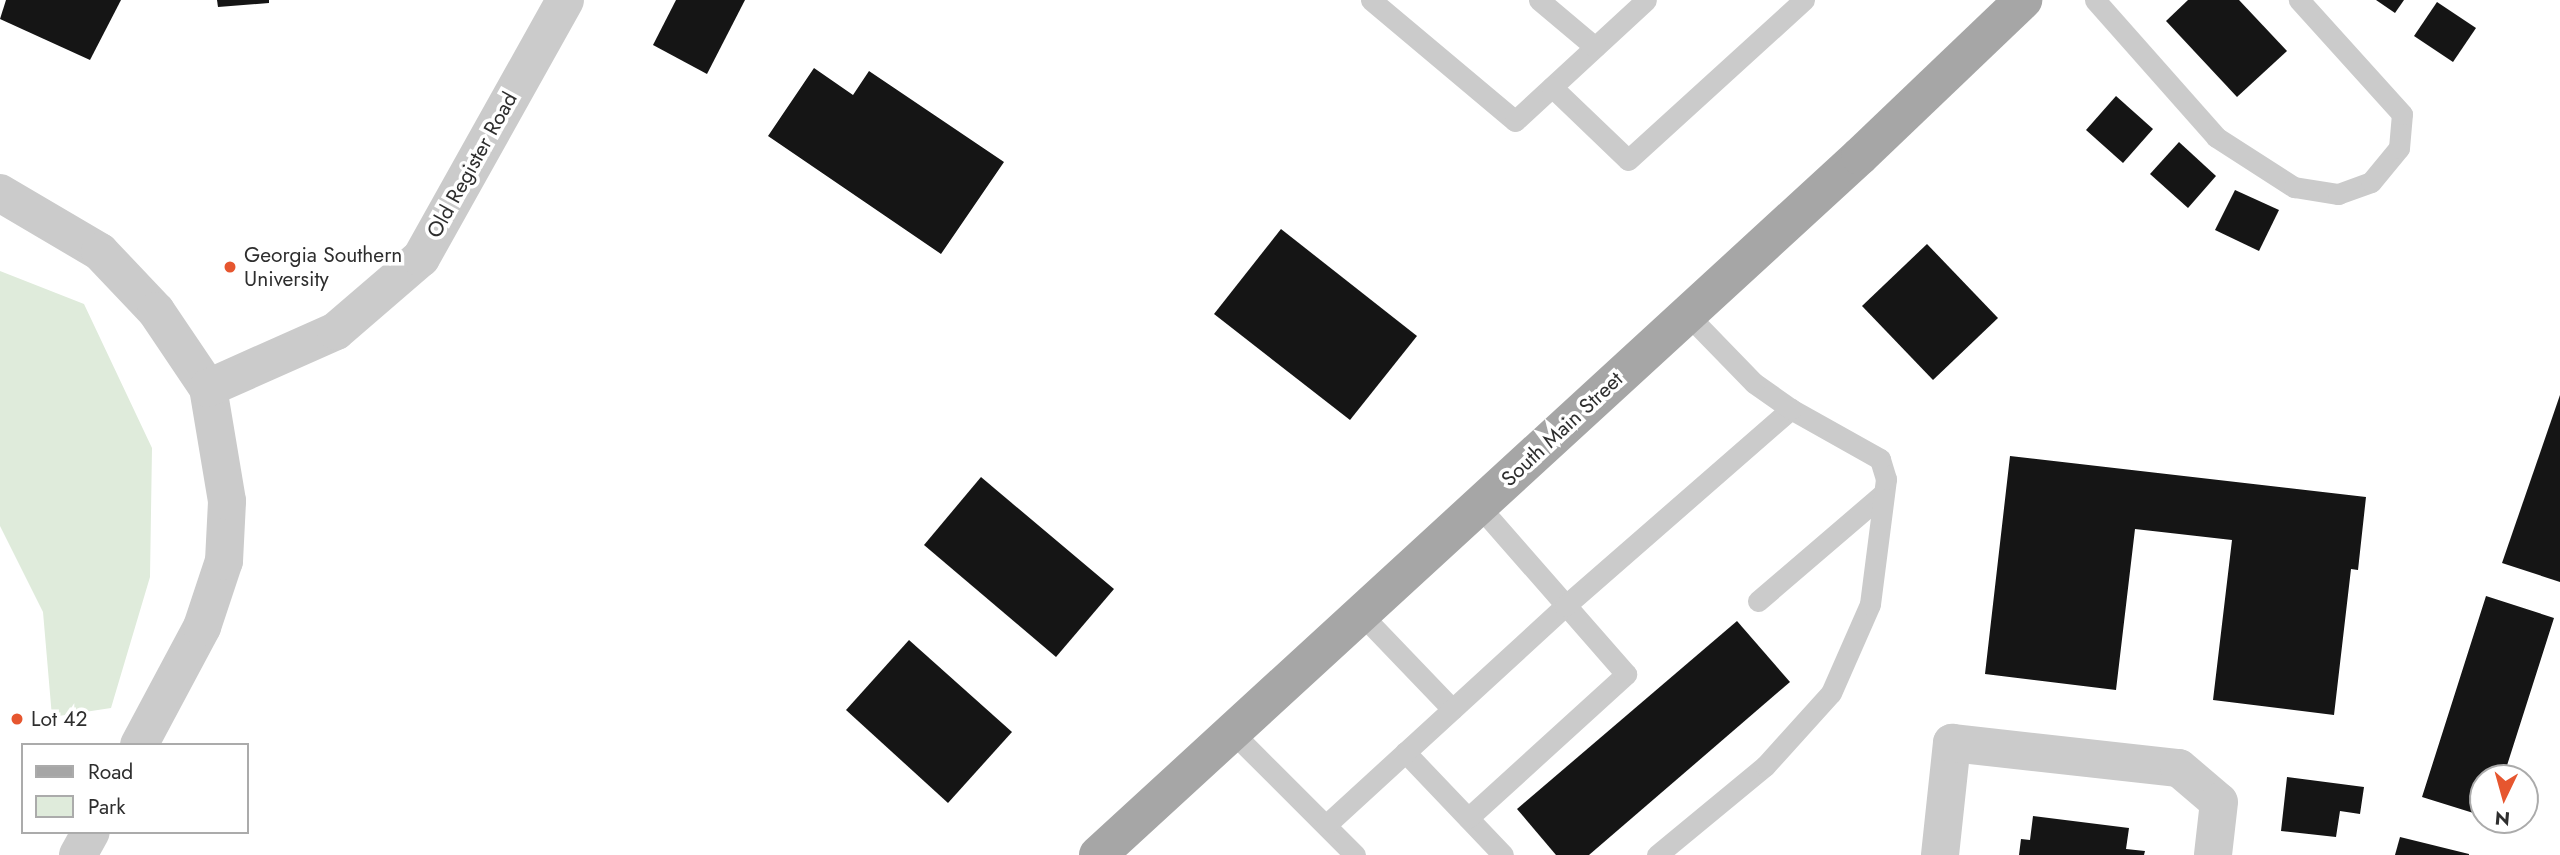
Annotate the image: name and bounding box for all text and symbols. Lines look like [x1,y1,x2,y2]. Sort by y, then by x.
street label: Old Register Road [422,88,522,242]
place label: Georgia Southern University [244,242,402,292]
marker: Georgia Southern University [222,259,238,275]
street label: South Main Street [1496,366,1628,492]
place label: Lot 42 [31,706,87,732]
marker: Lot 42 [9,711,25,727]
legend [21,743,248,834]
text: Road [88,757,133,787]
north arrow [2469,764,2539,834]
text: Park [88,792,125,822]
text: N [2494,804,2511,833]

